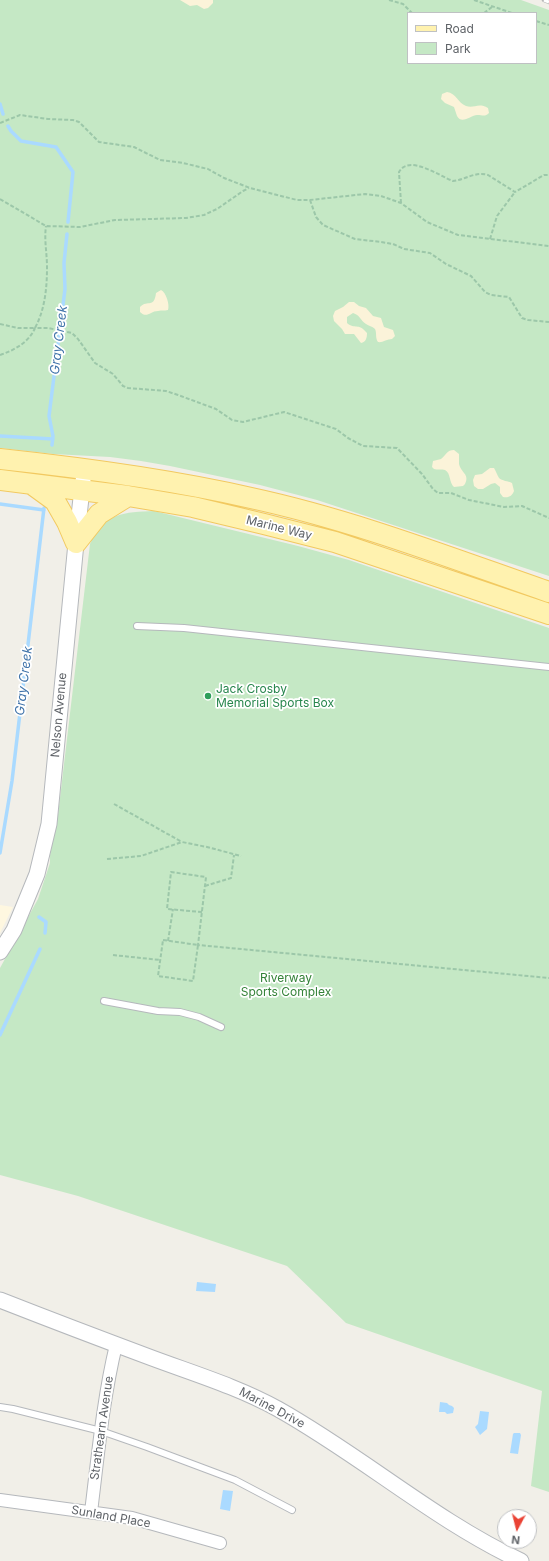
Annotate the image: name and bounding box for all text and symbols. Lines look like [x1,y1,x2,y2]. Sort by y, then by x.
legend [407,12,537,64]
text: Road [445,21,474,36]
text: Park [445,41,471,56]
water label: Gray Creek [47,305,71,375]
street label: Marine Way [245,513,313,543]
water label: Gray Creek [12,646,36,716]
street label: Nelson Avenue [48,672,70,758]
place label: Jack Crosby Memorial Sports Box [216,682,334,710]
marker: Jack Crosby Memorial Sports Box [203,691,213,701]
park label: Riverway Sports Complex [241,971,331,999]
street label: Strathearn Avenue [88,1375,116,1481]
street label: Marine Drive [237,1385,307,1431]
street label: Sunland Place [70,1503,152,1531]
north arrow [497,1509,537,1549]
text: N [511,1532,521,1547]

